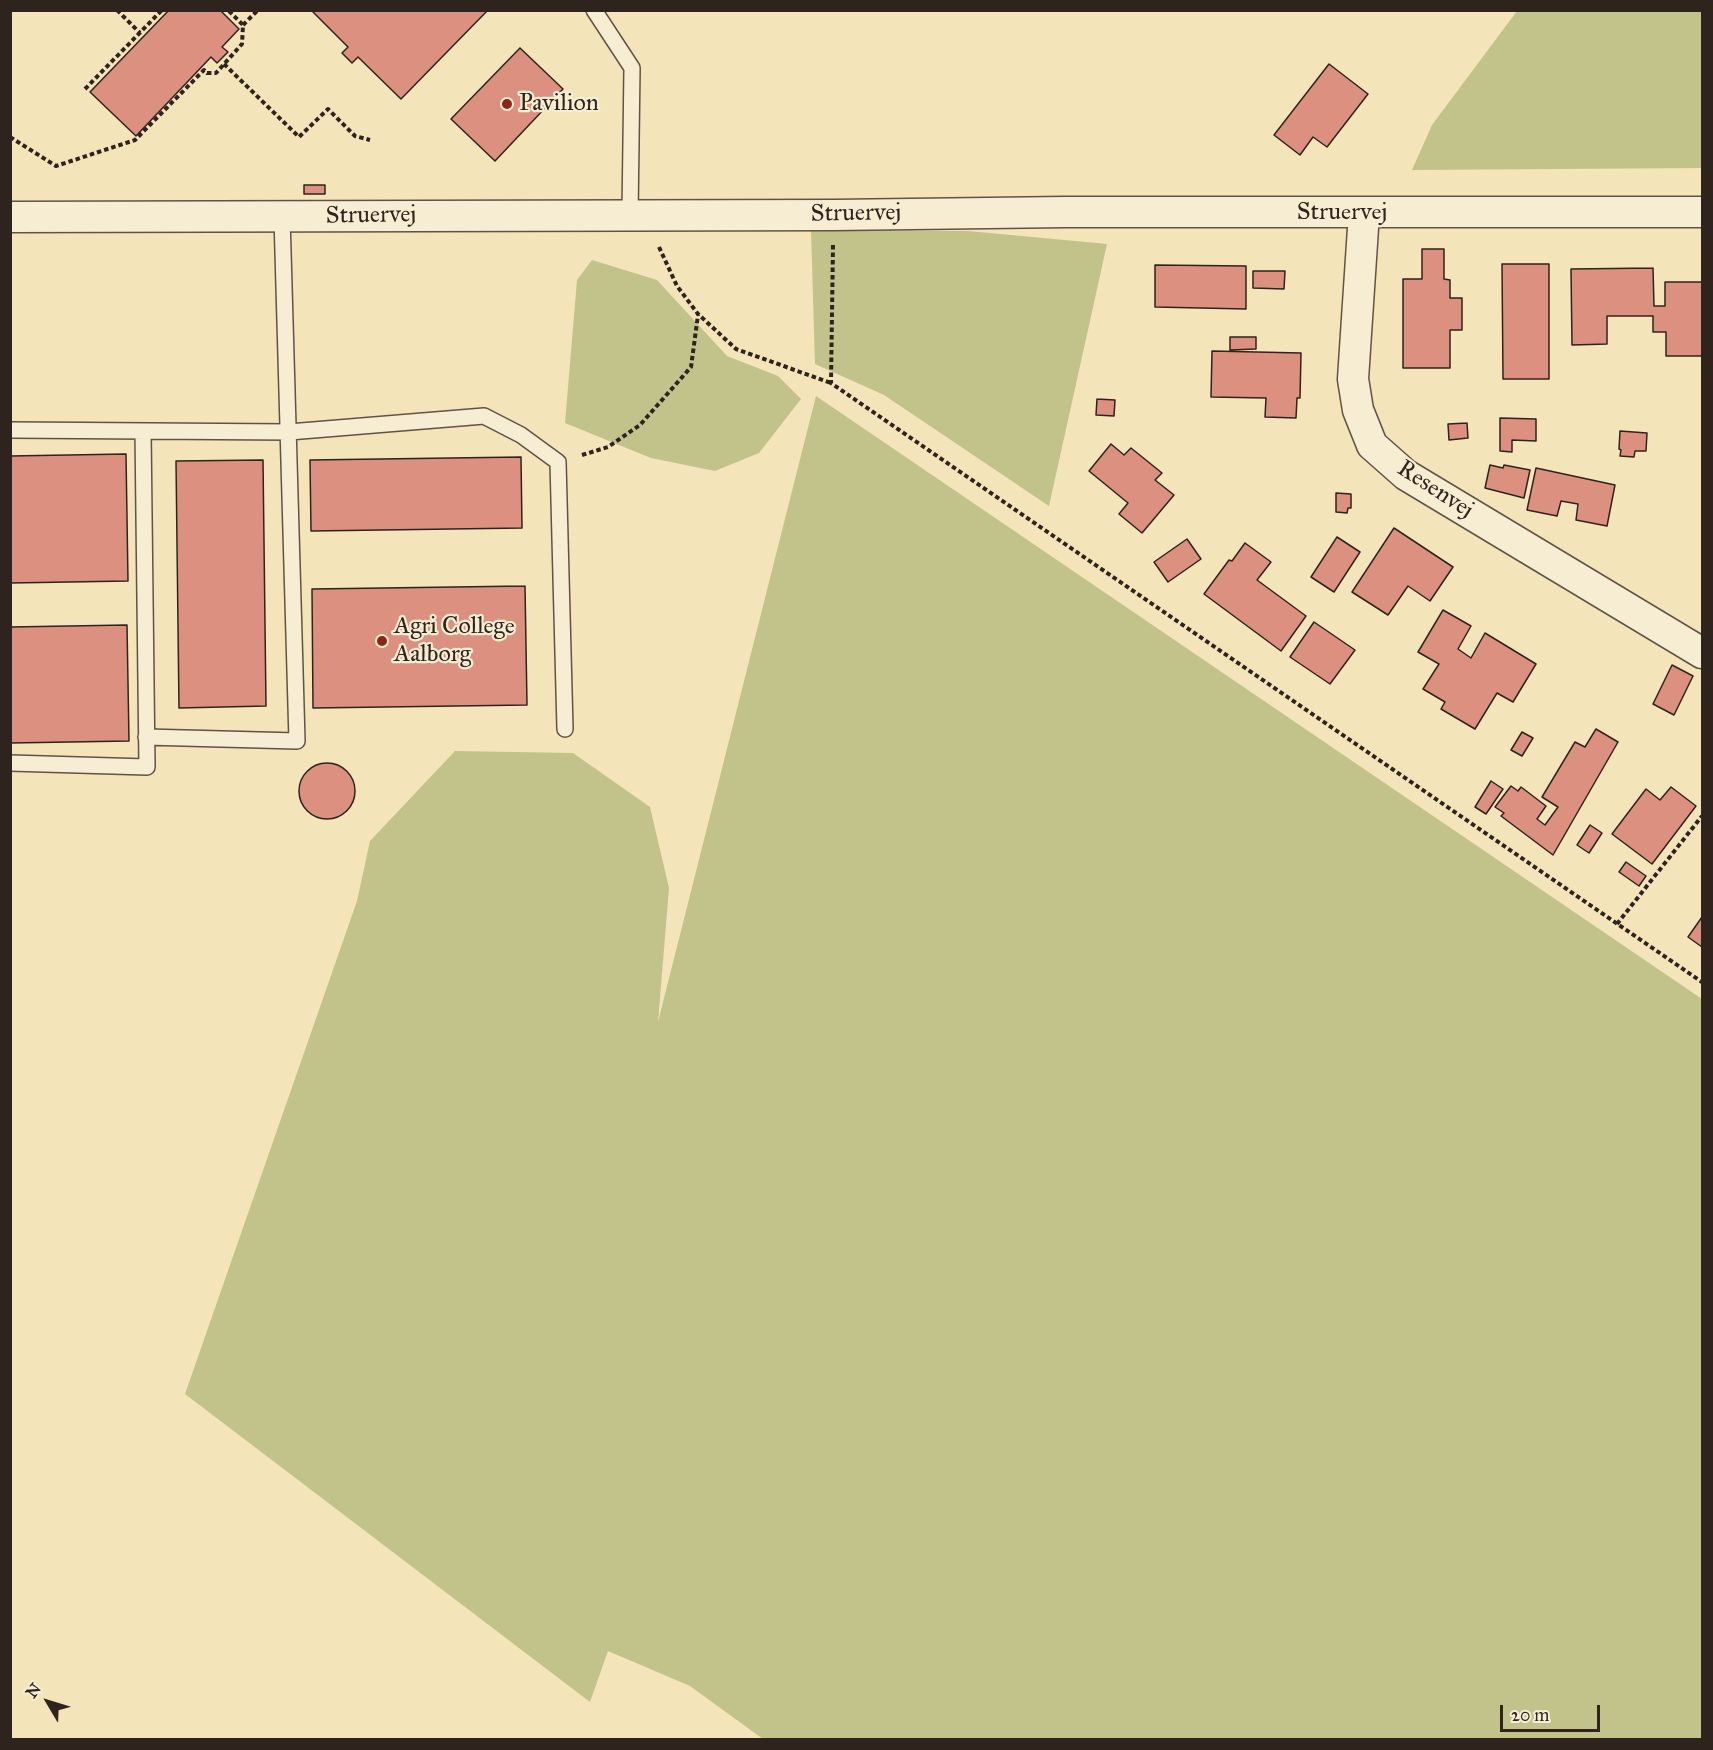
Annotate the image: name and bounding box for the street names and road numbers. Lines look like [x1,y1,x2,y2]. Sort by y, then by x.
street label: Struervej [810,199,902,229]
street label: Struervej [1297,199,1387,227]
street label: Struervej [325,201,417,231]
street label: Resenvej [1391,455,1479,525]

